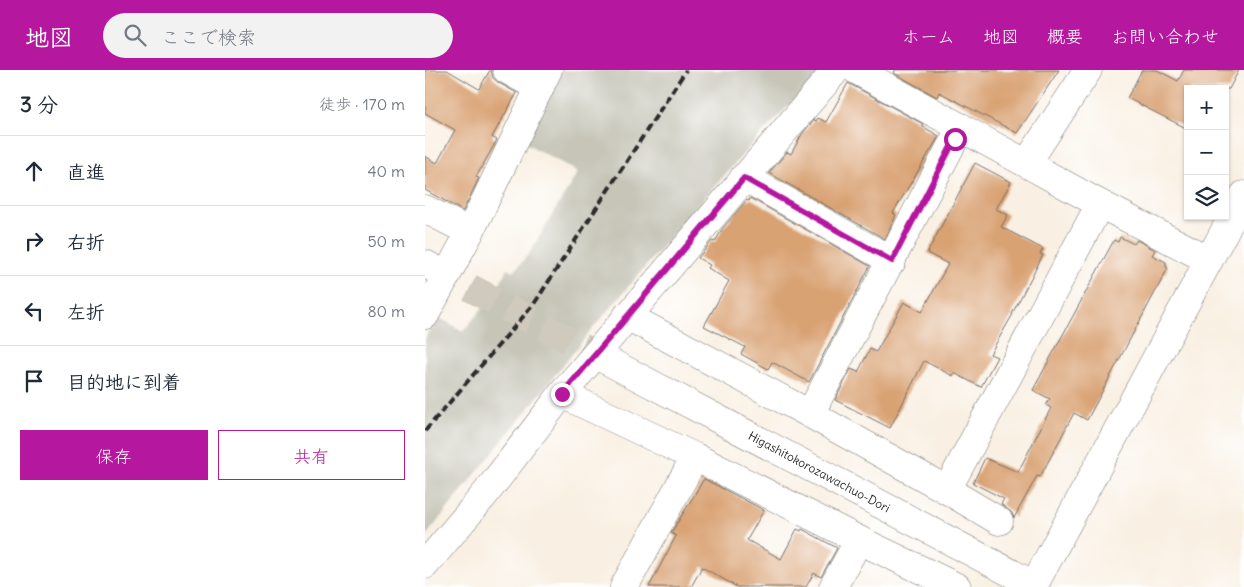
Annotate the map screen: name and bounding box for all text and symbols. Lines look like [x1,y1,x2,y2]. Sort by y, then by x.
search box [103,13,453,58]
icon: search [121,21,149,49]
text: 地図 [25,22,73,52]
text: ここで検索 [161,25,256,49]
text: ホーム [902,25,955,48]
text: 地図 [983,25,1019,48]
text: 概要 [1047,25,1083,48]
text: お問い合わせ [1111,25,1219,48]
map controls [1184,85,1229,220]
button: + [1184,85,1229,130]
text: 3 分 [20,91,58,118]
text: 徒歩 · 170 m [319,94,405,114]
route start [944,128,967,151]
button: − [1184,130,1229,175]
icon: ahead [20,157,48,185]
text: 直進 [67,160,105,184]
text: 40 m [367,161,405,181]
button: layers [1184,175,1229,220]
icon: right [20,227,48,255]
text: 右折 [67,230,105,254]
text: 50 m [367,231,405,251]
icon: left [20,297,48,325]
text: 左折 [67,300,105,324]
text: 80 m [367,301,405,321]
icon: arrive [20,367,48,395]
text: 目的地に到着 [67,370,181,394]
route end [551,383,574,406]
street label: Higashitokorozawachuo-Dori [746,428,893,515]
button: 保存 [20,430,208,480]
button: 共有 [218,430,405,480]

